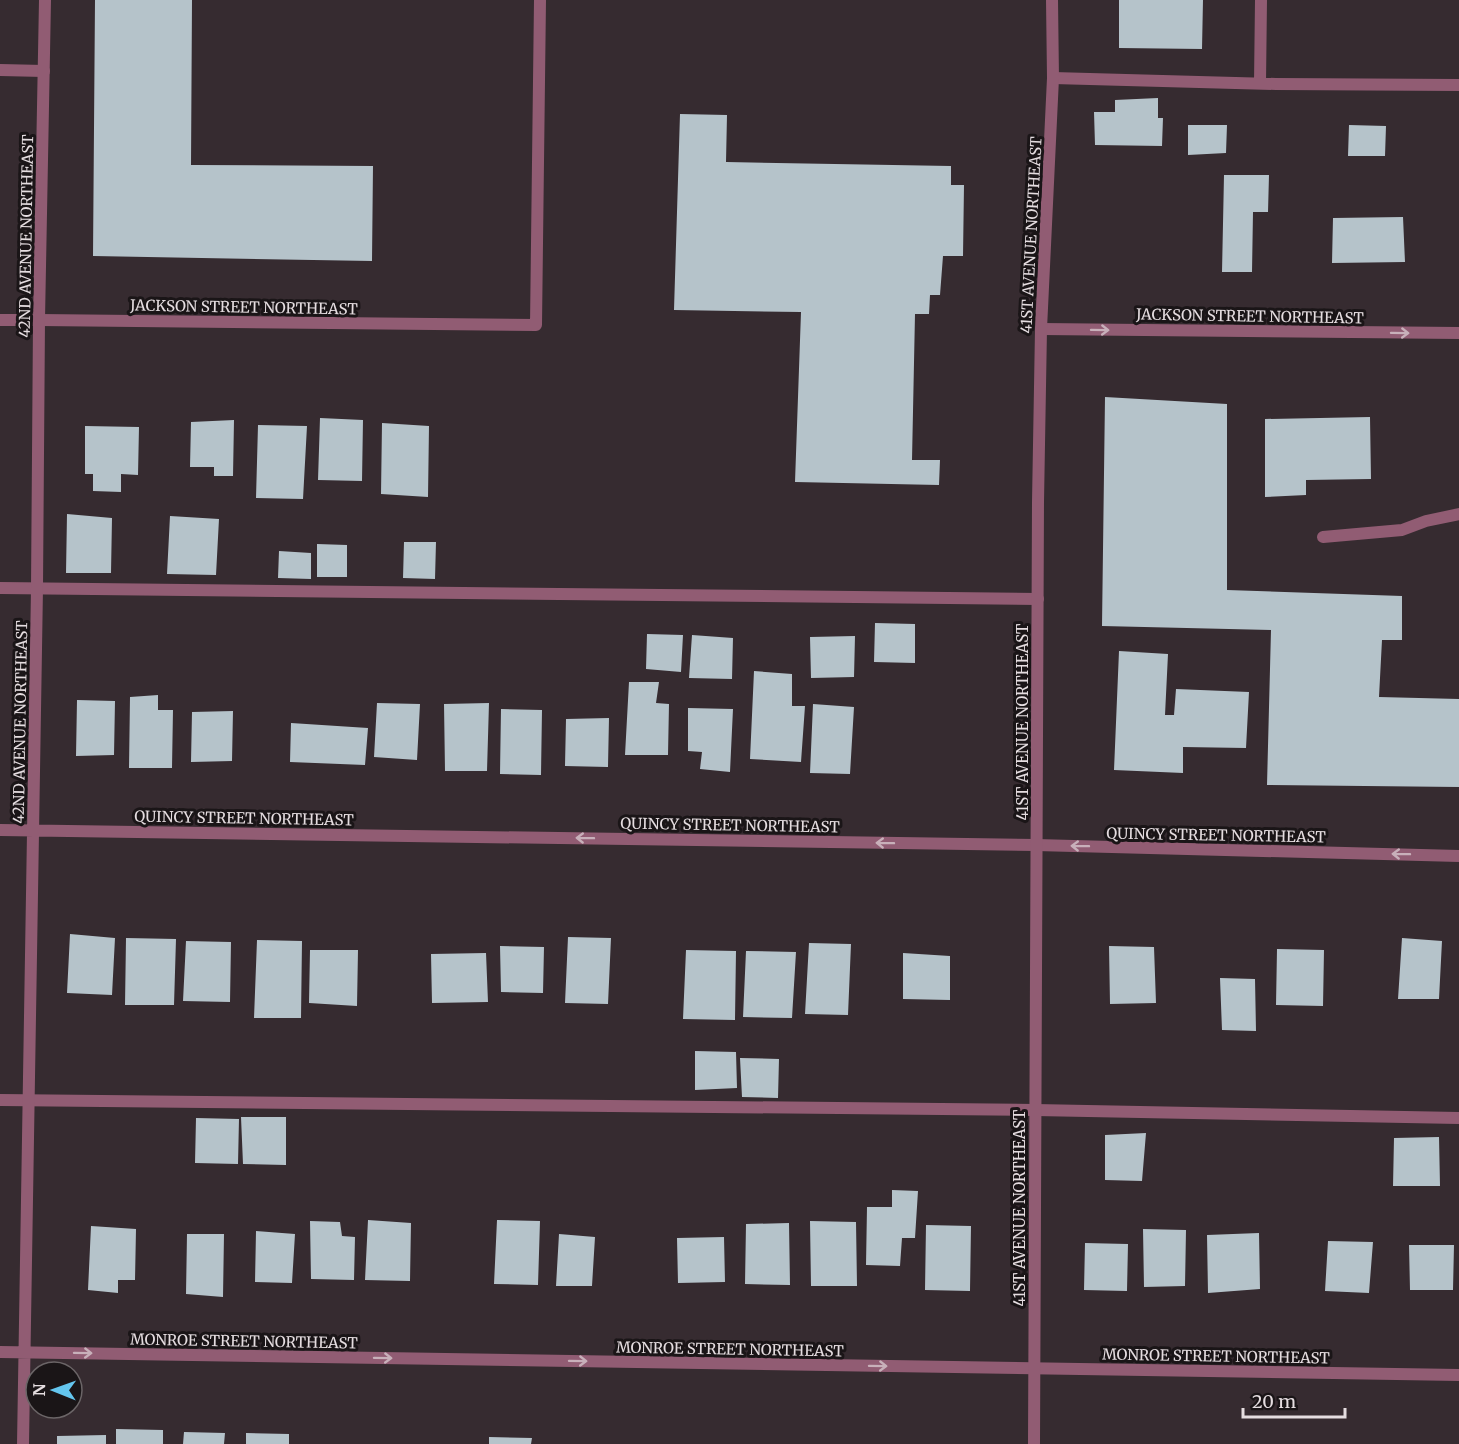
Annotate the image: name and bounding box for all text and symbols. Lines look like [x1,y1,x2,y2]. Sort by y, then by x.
street label: 42ND AVENUE NORTHEAST [15,134,37,338]
street label: 41ST AVENUE NORTHEAST [1016,136,1046,334]
street label: JACKSON STREET NORTHEAST [129,295,359,318]
street label: JACKSON STREET NORTHEAST [1135,304,1365,327]
one-way arrow [1089,324,1109,336]
one-way arrow [1389,327,1409,339]
street label: 42ND AVENUE NORTHEAST [9,620,31,824]
street label: 41ST AVENUE NORTHEAST [1013,623,1032,820]
street label: QUINCY STREET NORTHEAST [134,807,354,829]
street label: QUINCY STREET NORTHEAST [620,814,840,836]
street label: QUINCY STREET NORTHEAST [1106,824,1326,846]
one-way arrow [575,832,595,844]
one-way arrow [875,837,895,849]
one-way arrow [1070,840,1090,852]
one-way arrow [1391,849,1411,860]
street label: 41ST AVENUE NORTHEAST [1010,1109,1029,1306]
street label: MONROE STREET NORTHEAST [130,1330,359,1352]
street label: MONROE STREET NORTHEAST [616,1338,845,1360]
street label: MONROE STREET NORTHEAST [1102,1345,1331,1367]
one-way arrow [73,1347,93,1359]
one-way arrow [372,1352,392,1364]
one-way arrow [567,1355,587,1367]
north arrow [24,1360,84,1420]
one-way arrow [867,1360,887,1372]
scale bar [1243,1381,1345,1419]
text: N [29,1383,49,1396]
text: 20 m [1252,1390,1296,1413]

